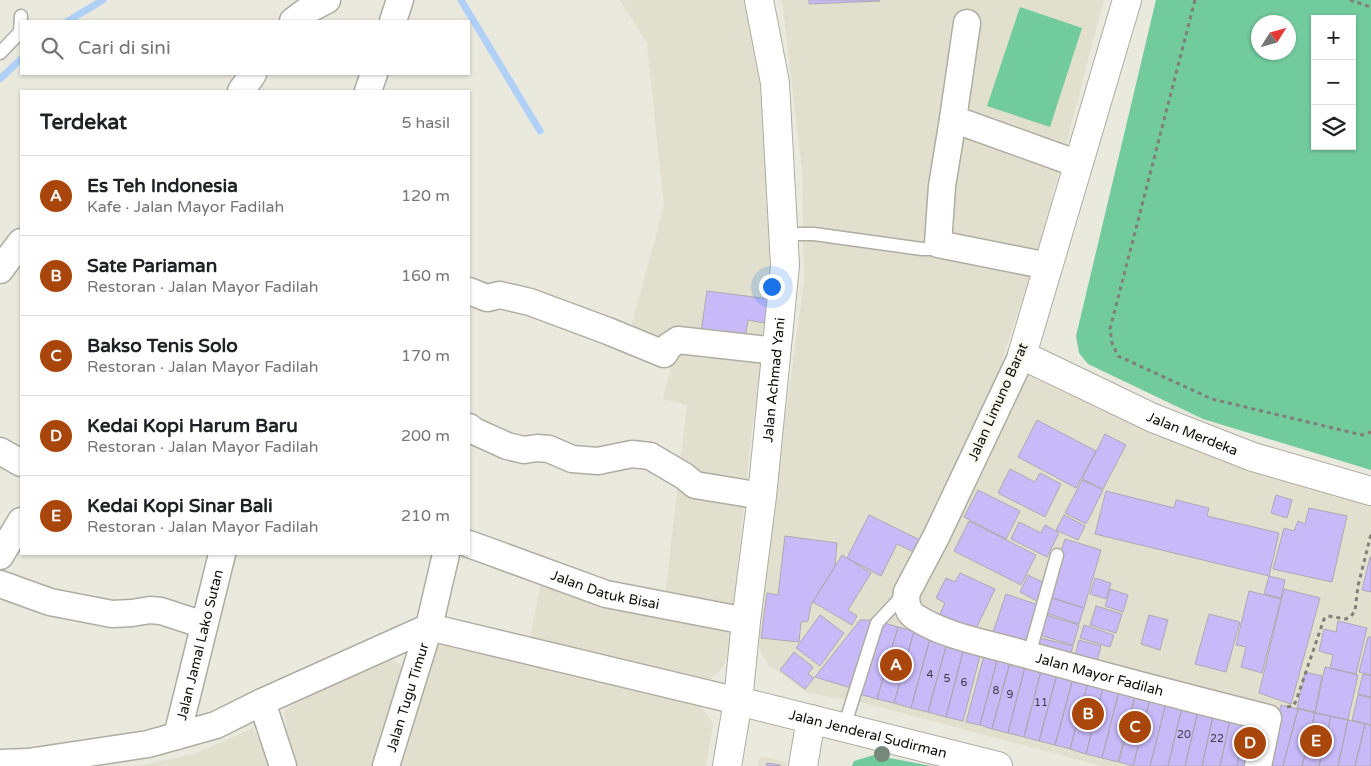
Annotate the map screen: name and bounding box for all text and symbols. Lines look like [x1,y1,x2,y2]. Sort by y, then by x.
north arrow [1251,15,1296,60]
map controls [1311,15,1356,150]
button: + [1311,15,1356,60]
search box [20,20,470,75]
icon: search [38,34,66,62]
text: Cari di sini [78,37,171,59]
button: − [1311,60,1356,105]
button: layers [1311,105,1356,150]
text: Terdekat [40,110,127,135]
text: 5 hasil [401,113,450,133]
text: Es Teh Indonesia [87,175,238,197]
text: A [50,186,62,206]
text: 120 m [401,186,450,206]
text: Kafe · Jalan Mayor Fadilah [87,197,284,217]
text: Sate Pariaman [87,255,217,277]
text: B [50,266,62,286]
text: 160 m [401,266,450,286]
your location [759,274,785,300]
text: Restoran · Jalan Mayor Fadilah [87,277,319,297]
street label: Jalan Achmad Yani [759,317,788,443]
text: Bakso Tenis Solo [87,335,238,357]
street label: Jalan Limuno Barat [964,340,1032,464]
text: C [50,346,62,366]
text: 170 m [401,346,450,366]
text: Restoran · Jalan Mayor Fadilah [87,357,319,377]
street label: Jalan Merdeka [1144,408,1241,459]
text: Kedai Kopi Harum Baru [87,415,298,437]
text: D [50,426,62,446]
text: 200 m [401,426,450,446]
text: Restoran · Jalan Mayor Fadilah [87,437,319,457]
text: Kedai Kopi Sinar Bali [87,495,273,517]
text: E [51,506,61,526]
text: 210 m [401,506,450,526]
text: Restoran · Jalan Mayor Fadilah [87,517,319,537]
street label: Jalan Datuk Bisai [549,566,661,613]
street label: Jalan Jamal Lako Sutan [173,568,226,722]
street label: Jalan Tugu Timur [382,640,432,754]
pin: A [880,646,912,684]
street label: Jalan Mayor Fadilah [1034,649,1165,700]
house number: 4 [927,668,934,681]
house number: 5 [944,672,951,685]
house number: 6 [961,676,968,689]
house number: 8 [993,684,1000,697]
house number: 9 [1007,688,1014,701]
pin: B [1072,695,1104,733]
house number: 11 [1034,696,1048,709]
street label: Jalan Jenderal Sudirman [787,706,949,761]
pin: C [1119,708,1151,746]
pin: E [1300,722,1332,760]
pin: D [1234,724,1266,762]
house number: 20 [1177,728,1191,741]
house number: 22 [1210,732,1224,745]

